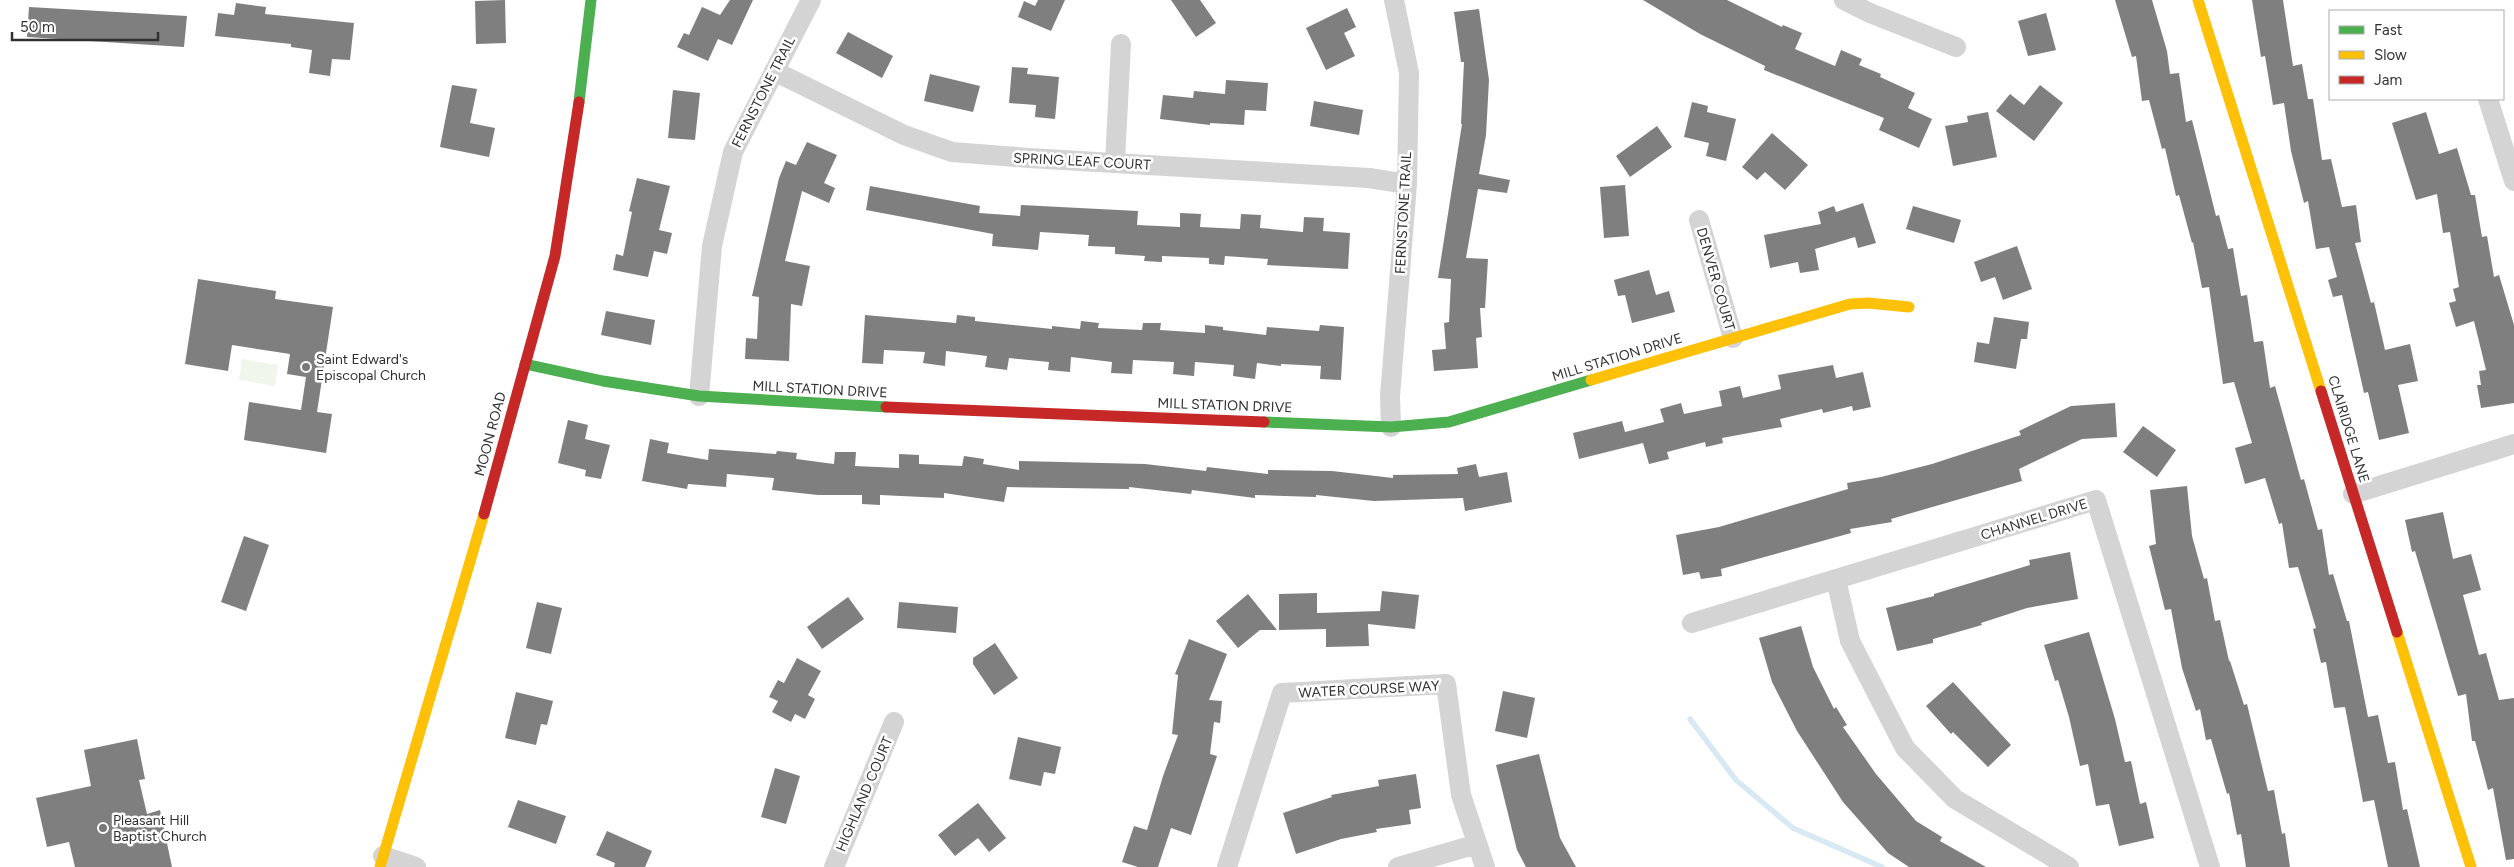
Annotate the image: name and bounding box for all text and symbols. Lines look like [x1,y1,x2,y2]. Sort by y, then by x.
scale bar [12,10,159,42]
legend [2329,10,2504,100]
text: 50 m [20,18,55,36]
text: Fast [2374,21,2403,39]
street label: FERNSTONE TRAIL [728,33,799,151]
text: Slow [2374,46,2407,64]
text: Jam [2374,71,2402,89]
street label: SPRING LEAF COURT [1013,149,1151,174]
street label: FERNSTONE TRAIL [1392,151,1415,275]
street label: DENVER COURT [1693,226,1738,333]
street label: MILL STATION DRIVE [1550,330,1684,385]
place label: Saint Edward's Episcopal Church [316,351,426,384]
marker: Saint Edward's Episcopal Church [300,361,312,373]
street label: CLAIRIDGE LANE [2324,374,2373,485]
street label: MILL STATION DRIVE [752,377,888,402]
street label: MOON ROAD [471,390,510,478]
street label: MILL STATION DRIVE [1157,395,1293,416]
street label: CHANNEL DRIVE [1979,495,2090,544]
street label: WATER COURSE WAY [1298,677,1441,702]
street label: HIGHLAND COURT [833,734,897,854]
place label: Pleasant Hill Baptist Church [113,812,207,845]
marker: Pleasant Hill Baptist Church [97,822,109,834]

